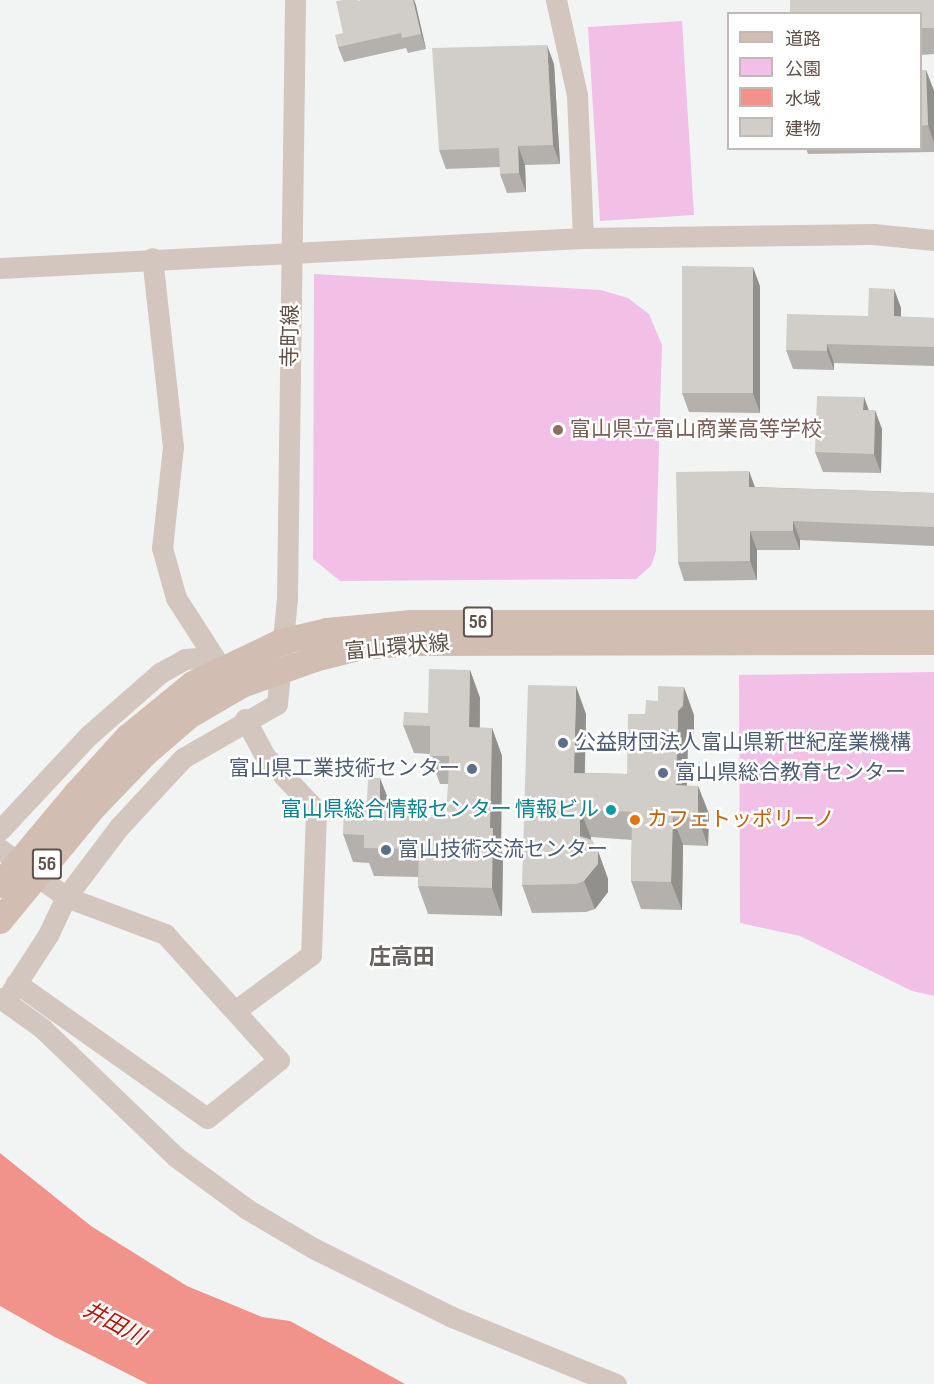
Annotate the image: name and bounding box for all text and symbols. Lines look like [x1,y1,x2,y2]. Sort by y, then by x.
legend [727,12,922,150]
text: 道路 [785,29,821,50]
text: 公園 [785,59,821,80]
text: 水域 [785,89,821,110]
text: 建物 [785,119,821,140]
street label: 寺町線 [278,304,304,368]
place label: 富山県立富山商業高等学校 [570,417,822,443]
marker: 富山県立富山商業高等学校 [551,423,565,437]
road number: 56 [462,605,494,639]
street label: 富山環状線 [344,631,450,665]
place label: 公益財団法人富山県新世紀産業機構 [575,730,911,756]
marker: 公益財団法人富山県新世紀産業機構 [556,736,570,750]
place label: 富山県工業技術センター [229,756,460,782]
place label: 富山県総合教育センター [675,760,906,786]
marker: 富山県工業技術センター [465,762,479,776]
marker: 富山県総合教育センター [656,766,670,780]
place label: 富山県総合情報センター 情報ビル [281,797,599,823]
marker: 富山県総合情報センター 情報ビル [604,803,618,817]
place label: カフェトッポリーノ [647,807,836,833]
marker: カフェトッポリーノ [628,813,642,827]
place label: 富山技術交流センター [398,837,608,863]
marker: 富山技術交流センター [379,843,393,857]
road number: 56 [30,847,63,881]
district label: 庄高田 [369,945,435,971]
water label: 井田川 [79,1297,149,1351]

